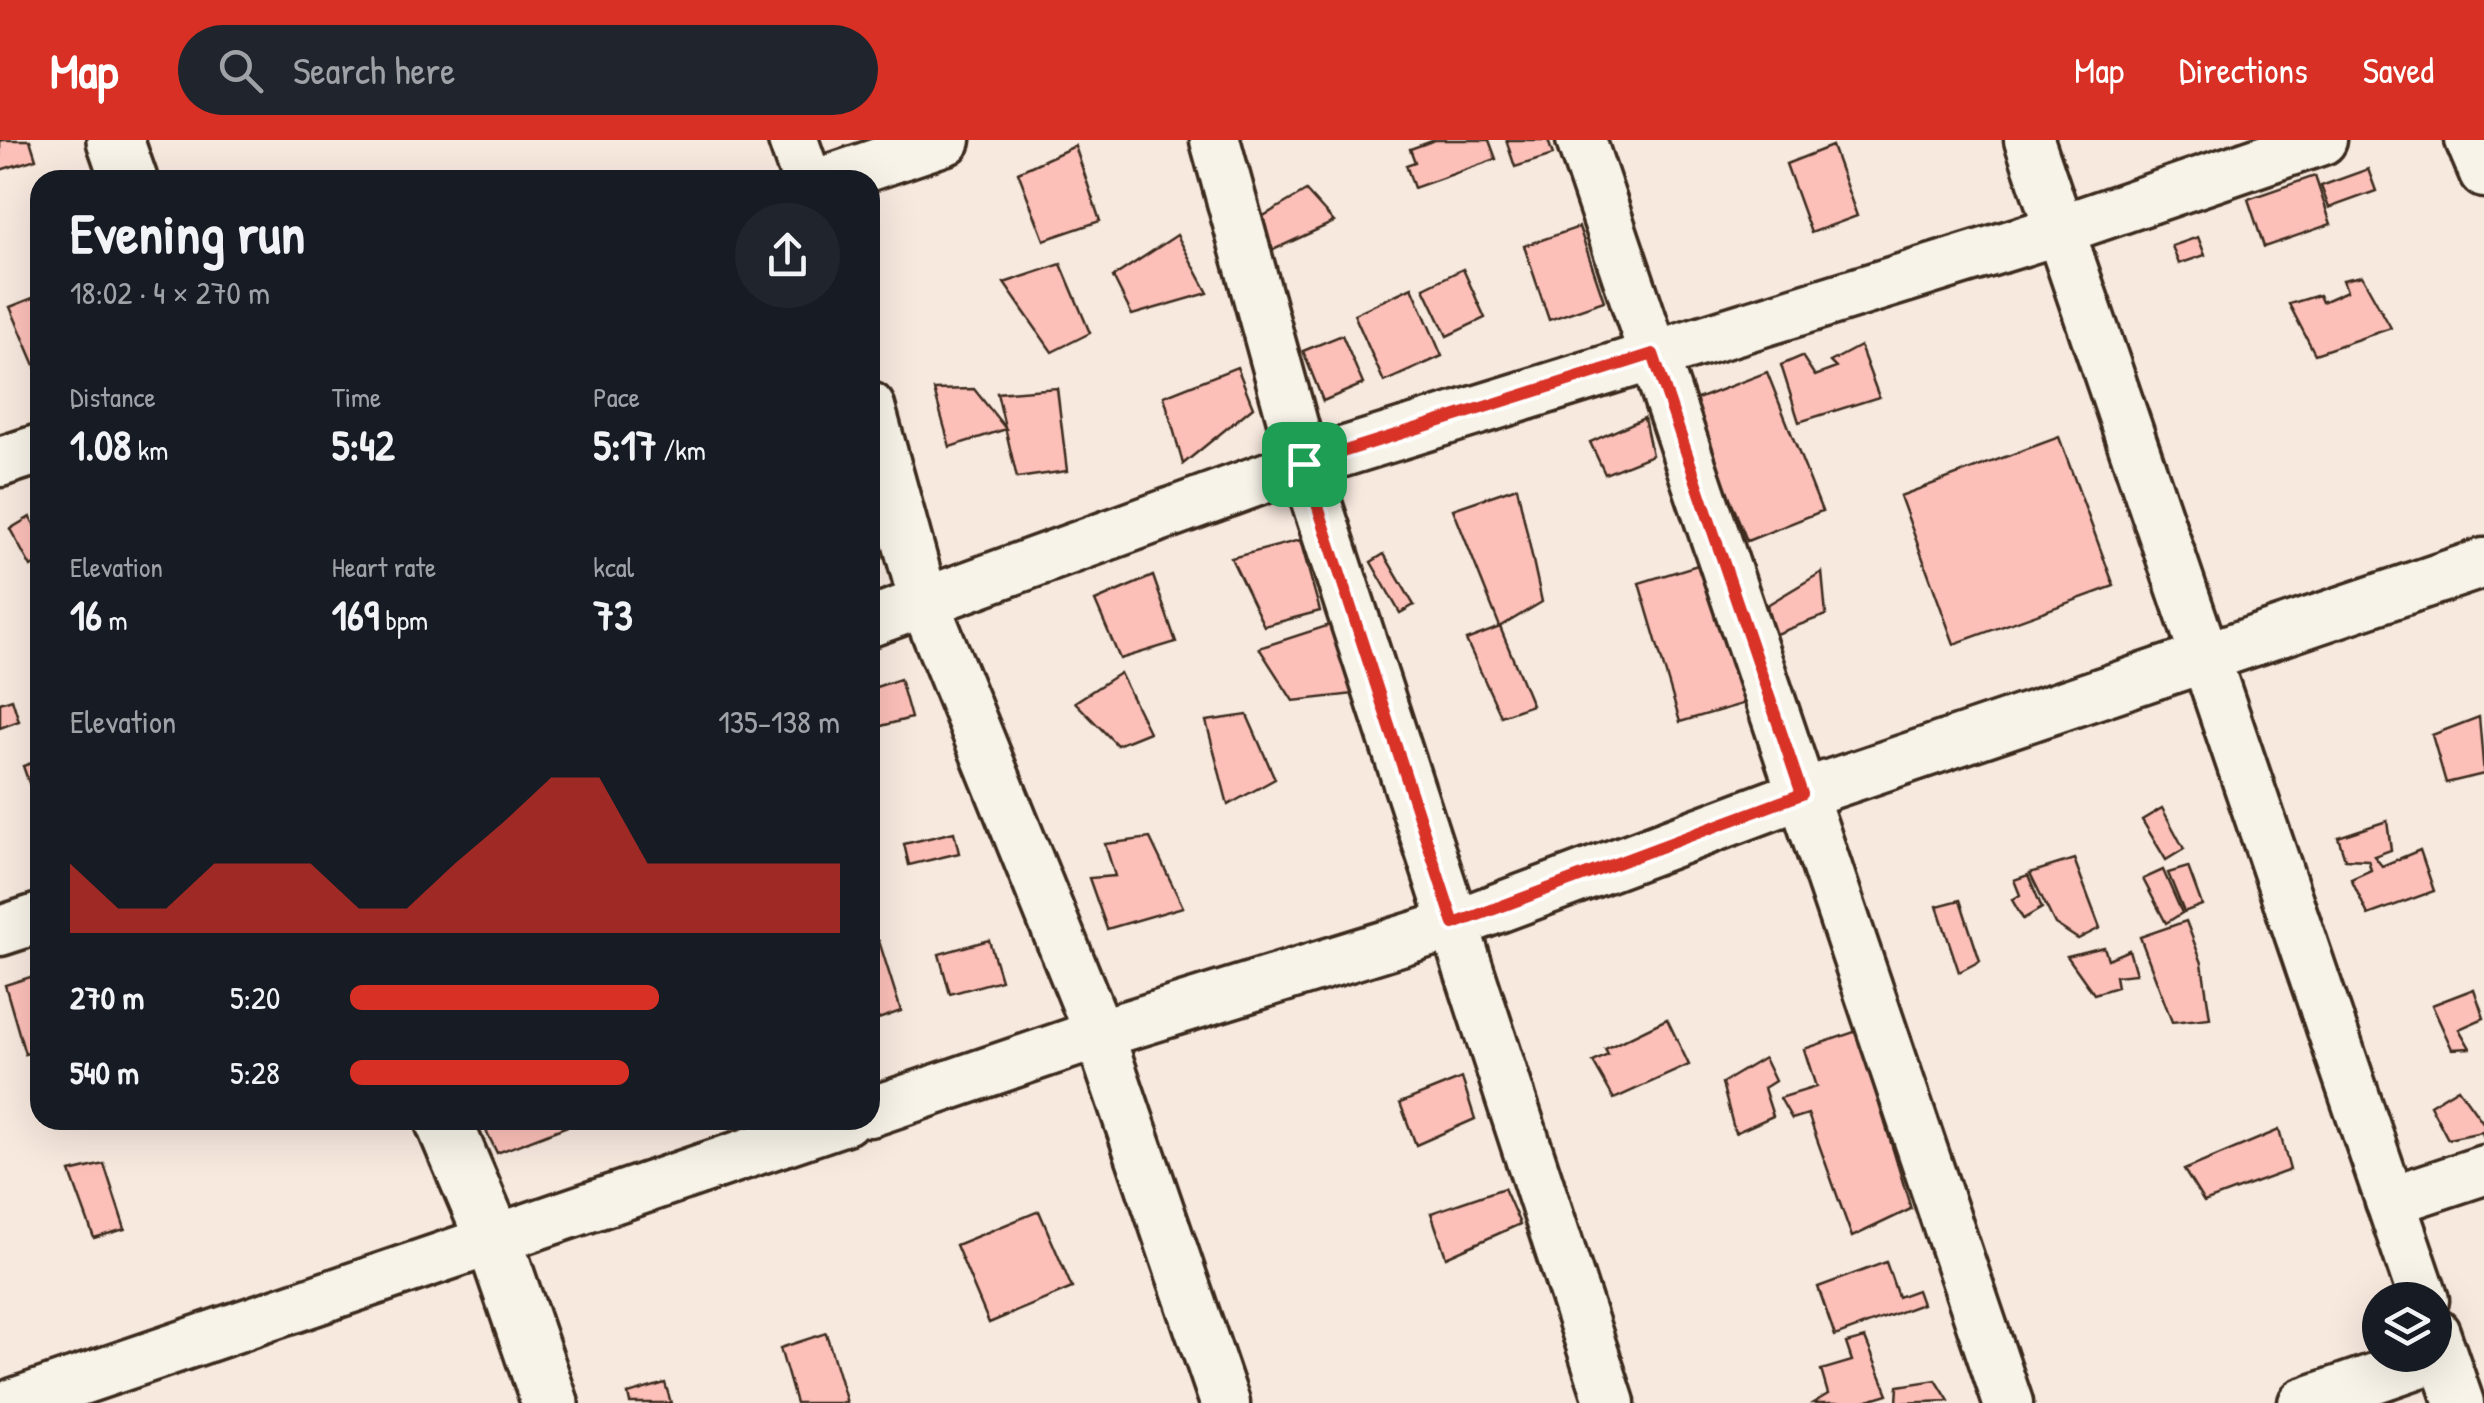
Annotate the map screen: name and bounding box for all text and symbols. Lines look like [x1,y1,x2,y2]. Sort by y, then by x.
search box [178,25,878,115]
text: Map [50,38,118,103]
icon: search [213,43,268,98]
text: Search here [293,44,455,96]
text: Map [2074,47,2124,94]
text: Directions [2179,47,2308,94]
text: Saved [2363,47,2434,94]
text: Evening run [70,196,305,270]
button: share [735,203,840,308]
text: 18:02 · 4 × 270 m [70,271,270,314]
text: Distance [70,378,156,416]
text: Time [332,378,381,416]
text: Pace [593,378,640,416]
text: 1.08 [70,416,131,473]
text: 5:42 [332,416,395,473]
text: 5:17 [593,416,657,473]
pin [1262,422,1347,507]
text: km [131,431,168,469]
text: /km [657,431,706,469]
icon: arrive [1277,437,1332,492]
text: Elevation [70,548,163,586]
text: Heart rate [332,548,436,586]
text: kcal [593,548,634,586]
text: 16 [70,586,102,643]
text: 169 [332,586,379,643]
text: 73 [593,586,633,643]
text: m [102,601,128,639]
text: bpm [379,601,428,639]
text: Elevation [70,700,176,743]
text: 135–138 m [718,700,840,743]
text: 270 m [70,976,144,1019]
text: 5:20 [230,976,280,1019]
text: 540 m [70,1051,139,1094]
text: 5:28 [230,1051,280,1094]
map controls [2362,1282,2452,1372]
button: layers [2362,1282,2452,1372]

